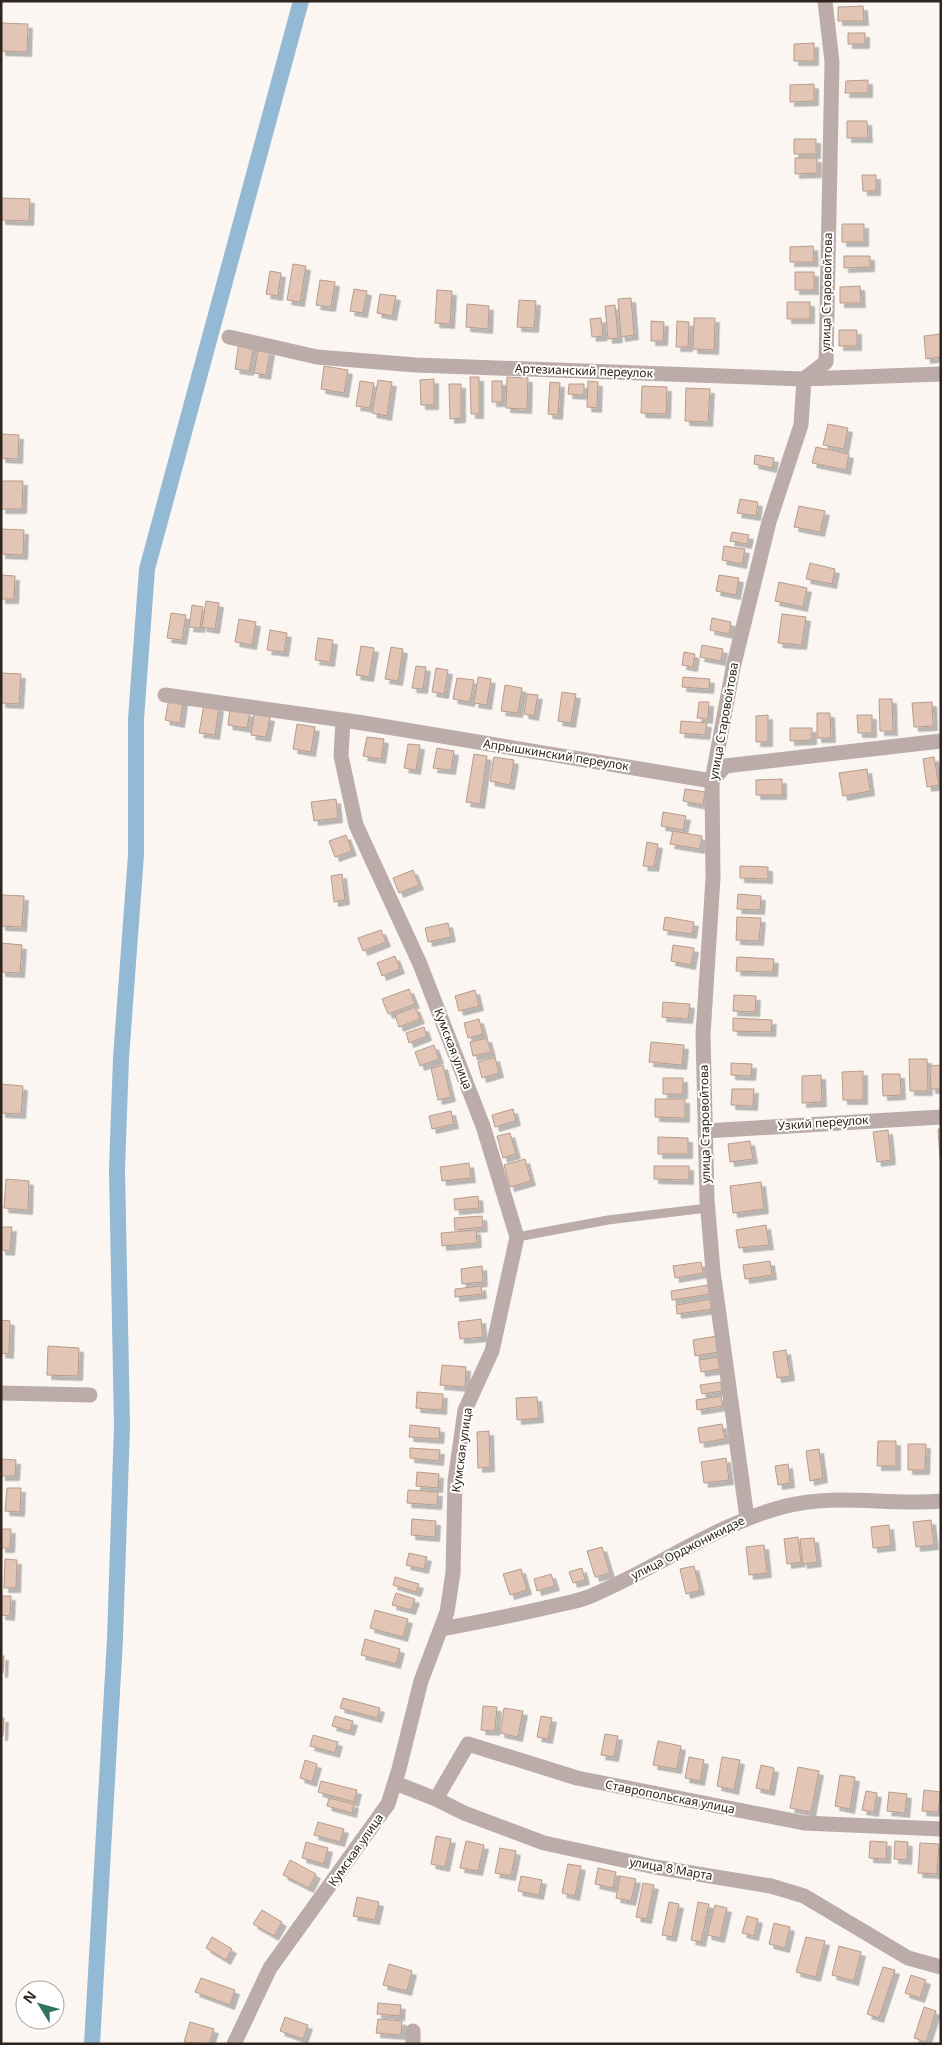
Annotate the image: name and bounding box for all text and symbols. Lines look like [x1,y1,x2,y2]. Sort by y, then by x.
street label: улица Старовойтова [817,232,836,352]
street label: Артезианский переулок [515,360,654,381]
street label: улица Старовойтова [705,661,742,781]
street label: Апрышкинский переулок [482,735,631,775]
street label: Кумская улица [430,1006,477,1092]
street label: улица Старовойтова [695,1064,714,1184]
street label: Узкий переулок [777,1111,870,1134]
street label: Кумская улица [447,1406,476,1493]
street label: улица Орджоникидзе [628,1511,748,1584]
street label: Ставропольская улица [604,1776,736,1817]
street label: Кумская улица [324,1810,387,1890]
street label: улица 8 Марта [628,1853,714,1884]
north arrow [15,1980,65,2030]
text: N [18,1987,40,2007]

